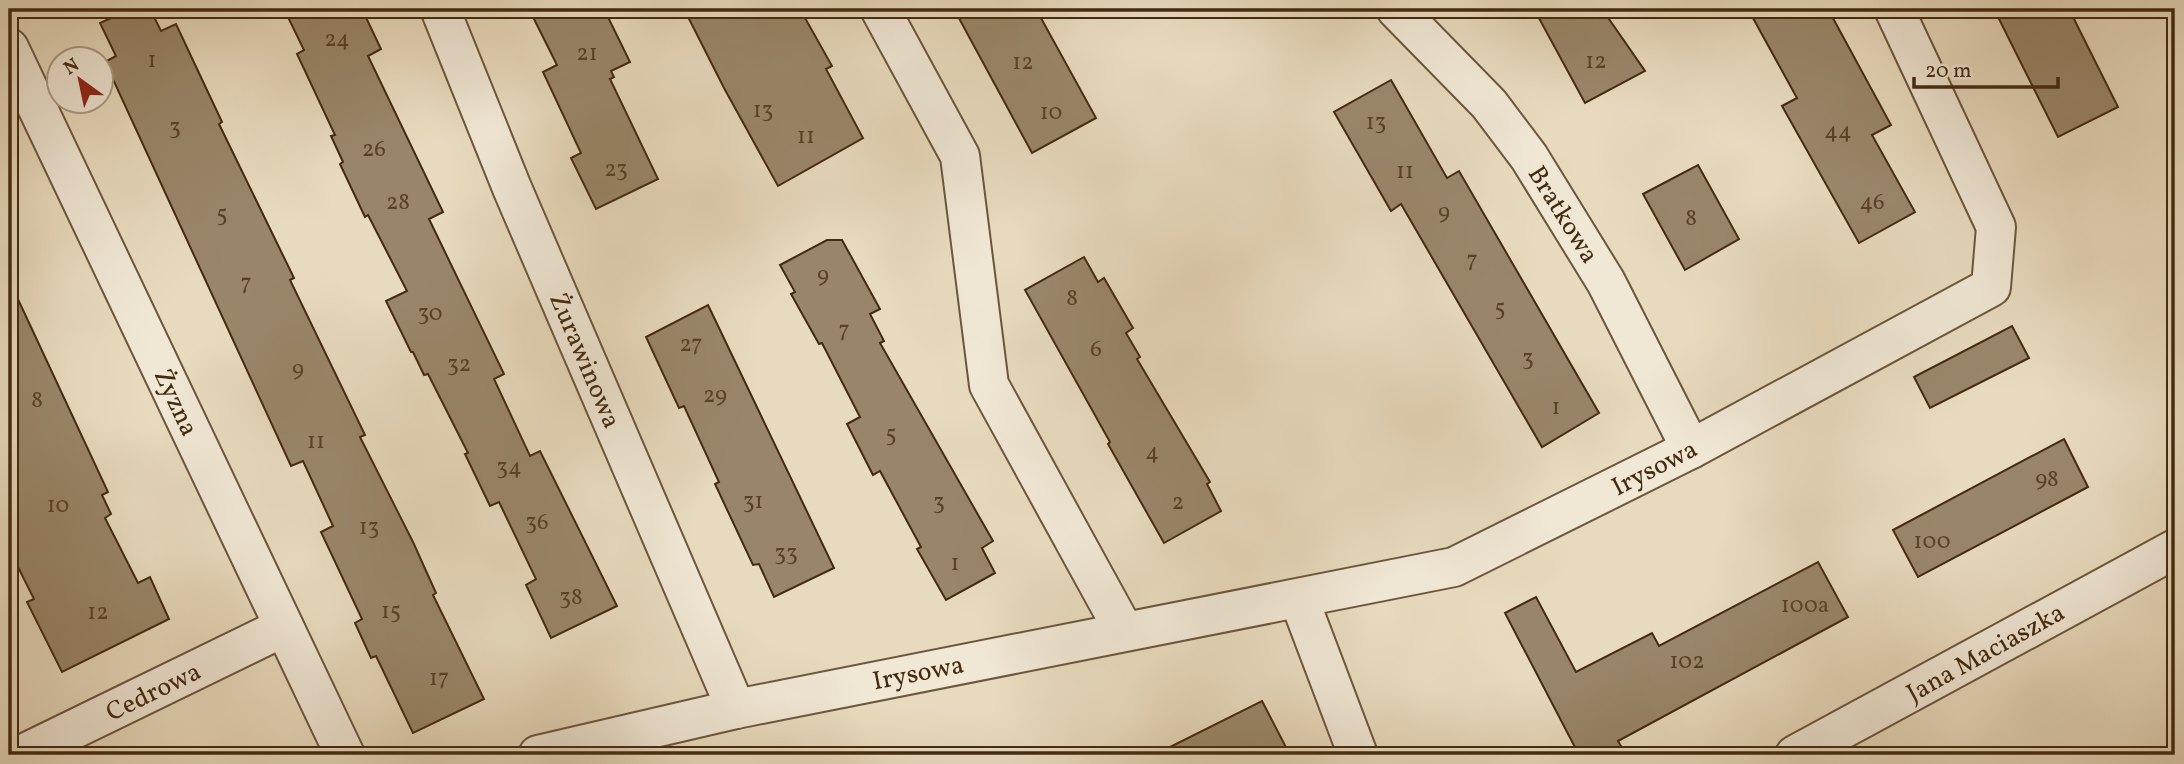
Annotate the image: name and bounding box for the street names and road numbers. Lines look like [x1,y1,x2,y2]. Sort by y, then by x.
street label: Bratkowa [1518,159,1607,271]
street label: Żurawinowa [539,287,629,434]
street label: Żyzna [144,363,206,442]
street label: Irysowa [1606,432,1704,506]
street label: Jana Maciaszka [1900,595,2072,712]
street label: Irysowa [870,648,967,700]
street label: Cedrowa [100,654,207,731]

